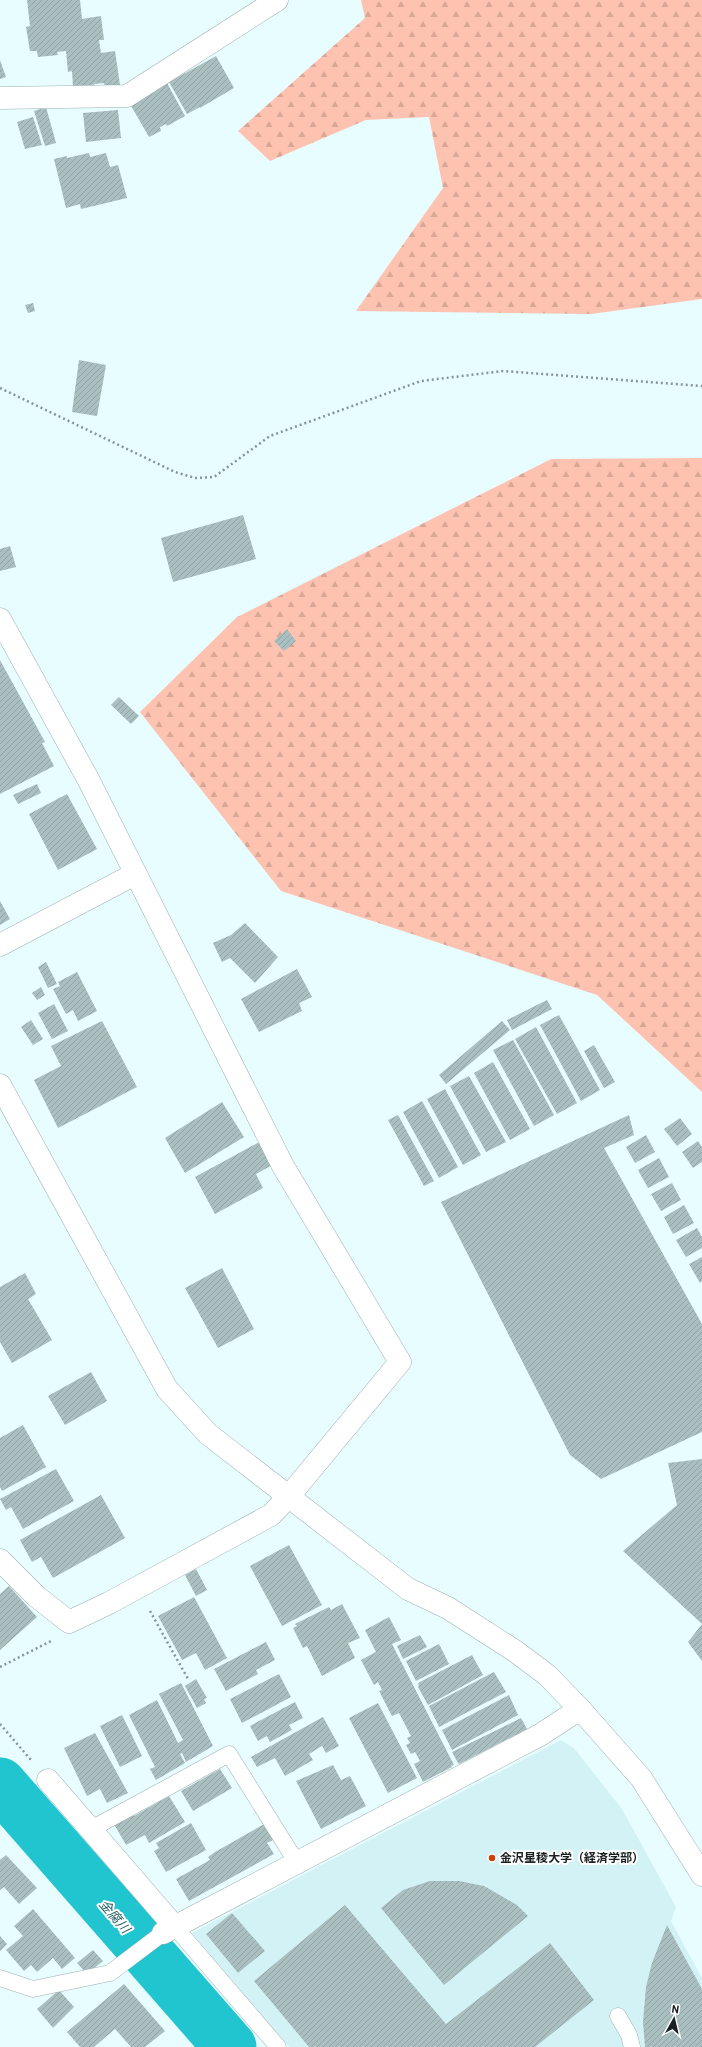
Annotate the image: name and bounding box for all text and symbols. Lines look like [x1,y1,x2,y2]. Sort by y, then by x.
place label: 金沢星稜大学（経済学部） [500,1850,644,1864]
marker: 金沢星稜大学（経済学部） [487,1853,497,1863]
water label: 金腐川 [96,1896,135,1937]
north arrow [654,1999,694,2039]
text: N [671,2002,680,2016]

